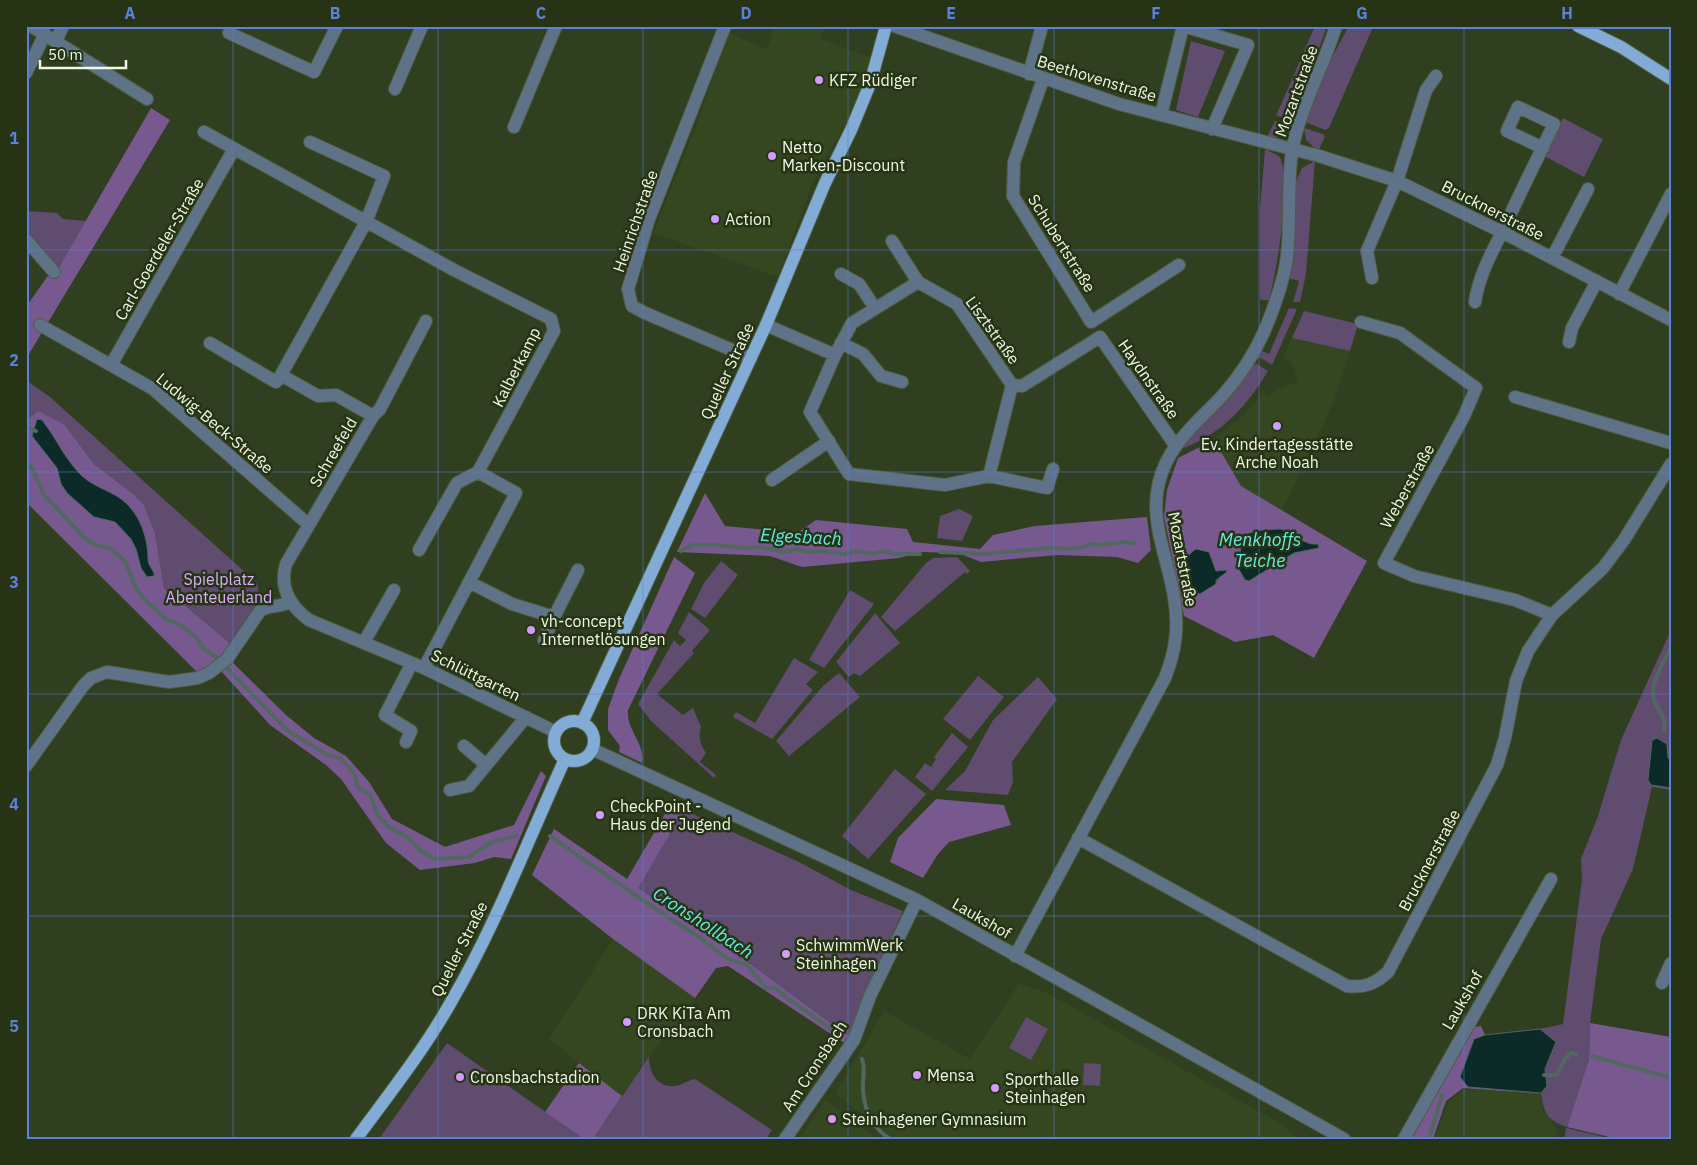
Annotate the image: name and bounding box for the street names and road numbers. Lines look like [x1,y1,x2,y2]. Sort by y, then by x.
street label: Mozartstraße [1270,42,1322,140]
street label: Beethovenstraße [1035,50,1159,106]
street label: Heinrichstraße [608,167,662,275]
street label: Carl-Goerdeler-Straße [110,174,208,324]
street label: Brucknerstraße [1438,176,1548,244]
street label: Schubertstraße [1024,190,1100,296]
street label: Lisztstraße [962,292,1025,368]
street label: Queller Straße [696,319,758,423]
street label: Kalberkamp [487,324,545,410]
street label: Haydnstraße [1114,335,1184,423]
street label: Ludwig-Beck-Straße [152,368,278,478]
street label: Schreefeld [305,414,361,490]
street label: Weberstraße [1376,440,1438,532]
street label: Mozartstraße [1164,510,1202,608]
street label: Schlüttgarten [428,645,524,705]
street label: Brucknerstraße [1394,806,1464,914]
street label: Laukshof [949,893,1015,943]
street label: Queller Straße [426,898,492,1000]
street label: Laukshof [1437,967,1487,1033]
street label: Am Cronsbach [777,1017,851,1115]

